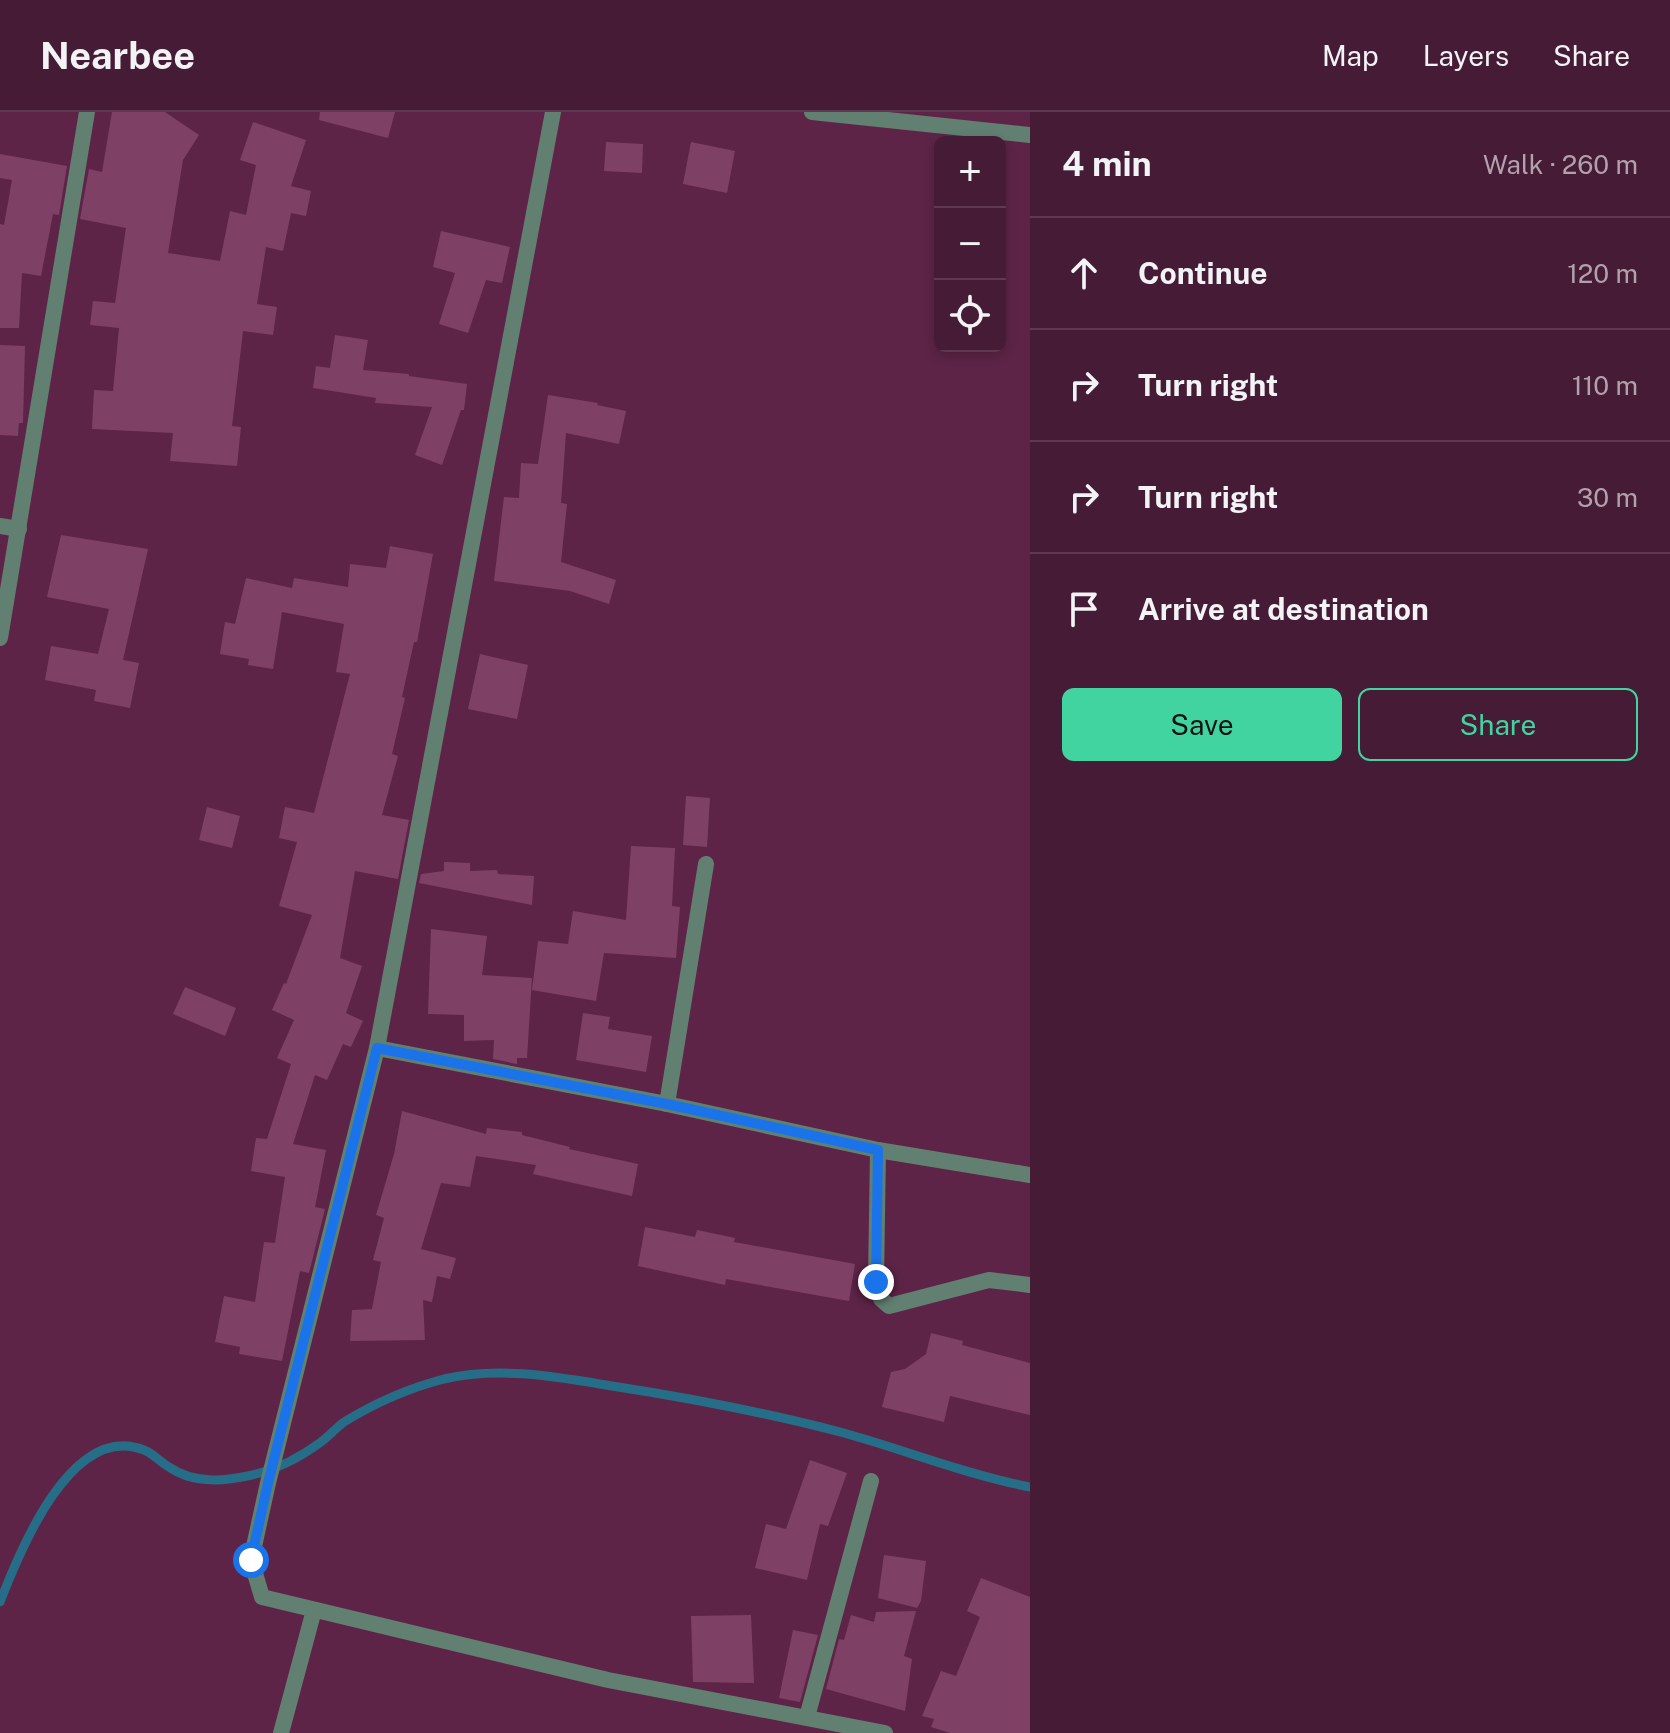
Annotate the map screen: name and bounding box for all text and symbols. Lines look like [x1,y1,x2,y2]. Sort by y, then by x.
text: Nearbee [40,33,195,78]
text: Map [1322,39,1379,72]
text: Layers [1423,39,1509,72]
text: Share [1553,39,1630,72]
map controls [934,136,1006,352]
button: + [934,136,1006,208]
text: 4 min [1062,144,1152,184]
text: Walk · 260 m [1483,149,1638,180]
button: − [934,208,1006,280]
icon: ahead [1062,251,1106,295]
text: Continue [1138,255,1268,291]
text: 120 m [1567,258,1638,289]
button: locate [934,280,1006,352]
icon: right [1062,363,1106,407]
text: Turn right [1138,367,1278,403]
text: 110 m [1572,370,1638,401]
icon: right [1062,475,1106,519]
text: Turn right [1138,479,1278,515]
text: 30 m [1577,482,1638,513]
icon: arrive [1062,587,1106,631]
text: Arrive at destination [1138,591,1429,627]
button: Save [1062,688,1342,761]
button: Share [1358,688,1638,761]
route end [858,1264,894,1300]
route start [233,1542,269,1578]

